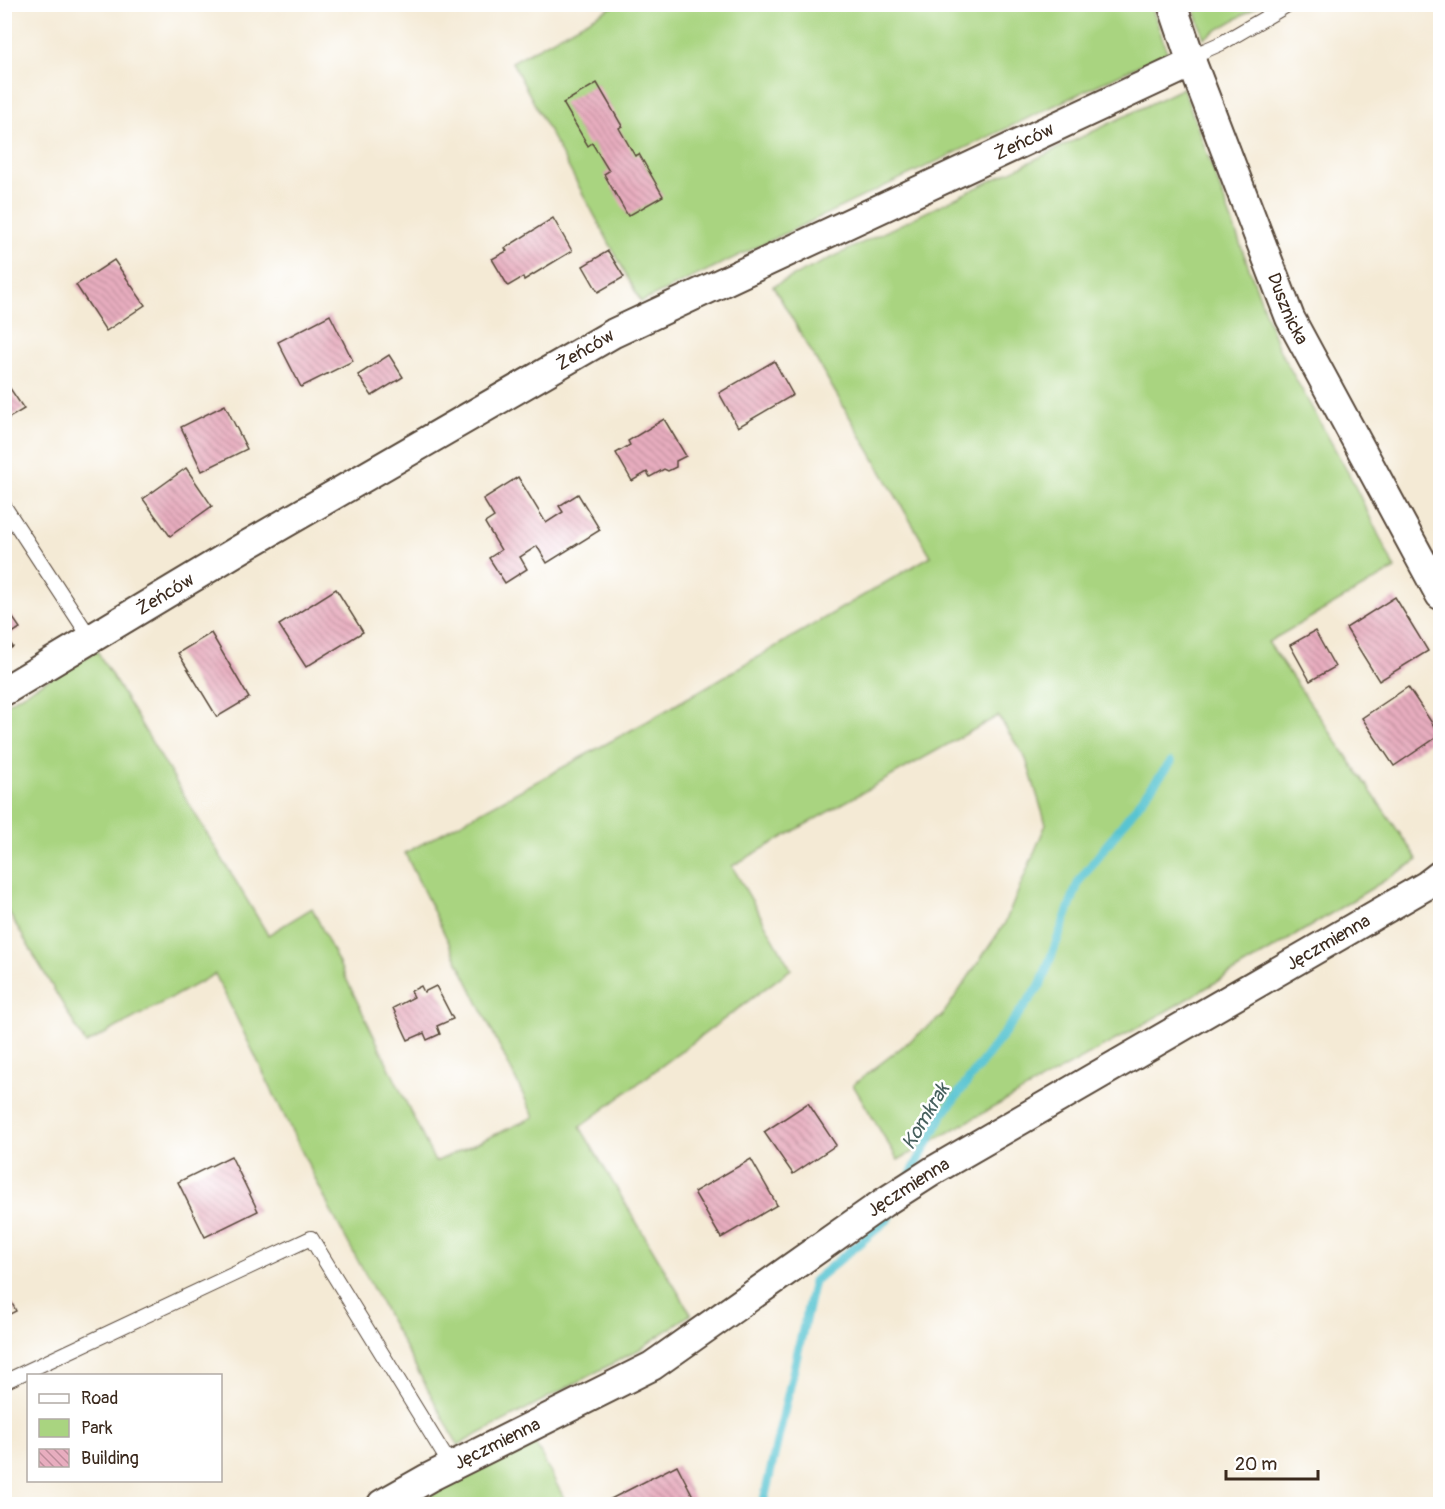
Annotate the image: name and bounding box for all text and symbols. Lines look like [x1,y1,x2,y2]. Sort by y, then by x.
street label: Żeńców [991,118,1058,166]
street label: Dusznicka [1262,270,1313,349]
street label: Żeńców [552,324,619,376]
street label: Żeńców [132,568,198,621]
street label: Jęczmienna [1282,909,1375,976]
water label: Komkrak [896,1077,956,1154]
street label: Jęczmienna [863,1153,954,1222]
legend [27,1374,222,1482]
text: Road [81,1387,118,1410]
street label: Jęczmienna [450,1413,544,1475]
text: Park [81,1417,113,1440]
scale bar [1226,1443,1318,1481]
text: Building [81,1447,139,1470]
text: 20 m [1235,1453,1277,1476]

